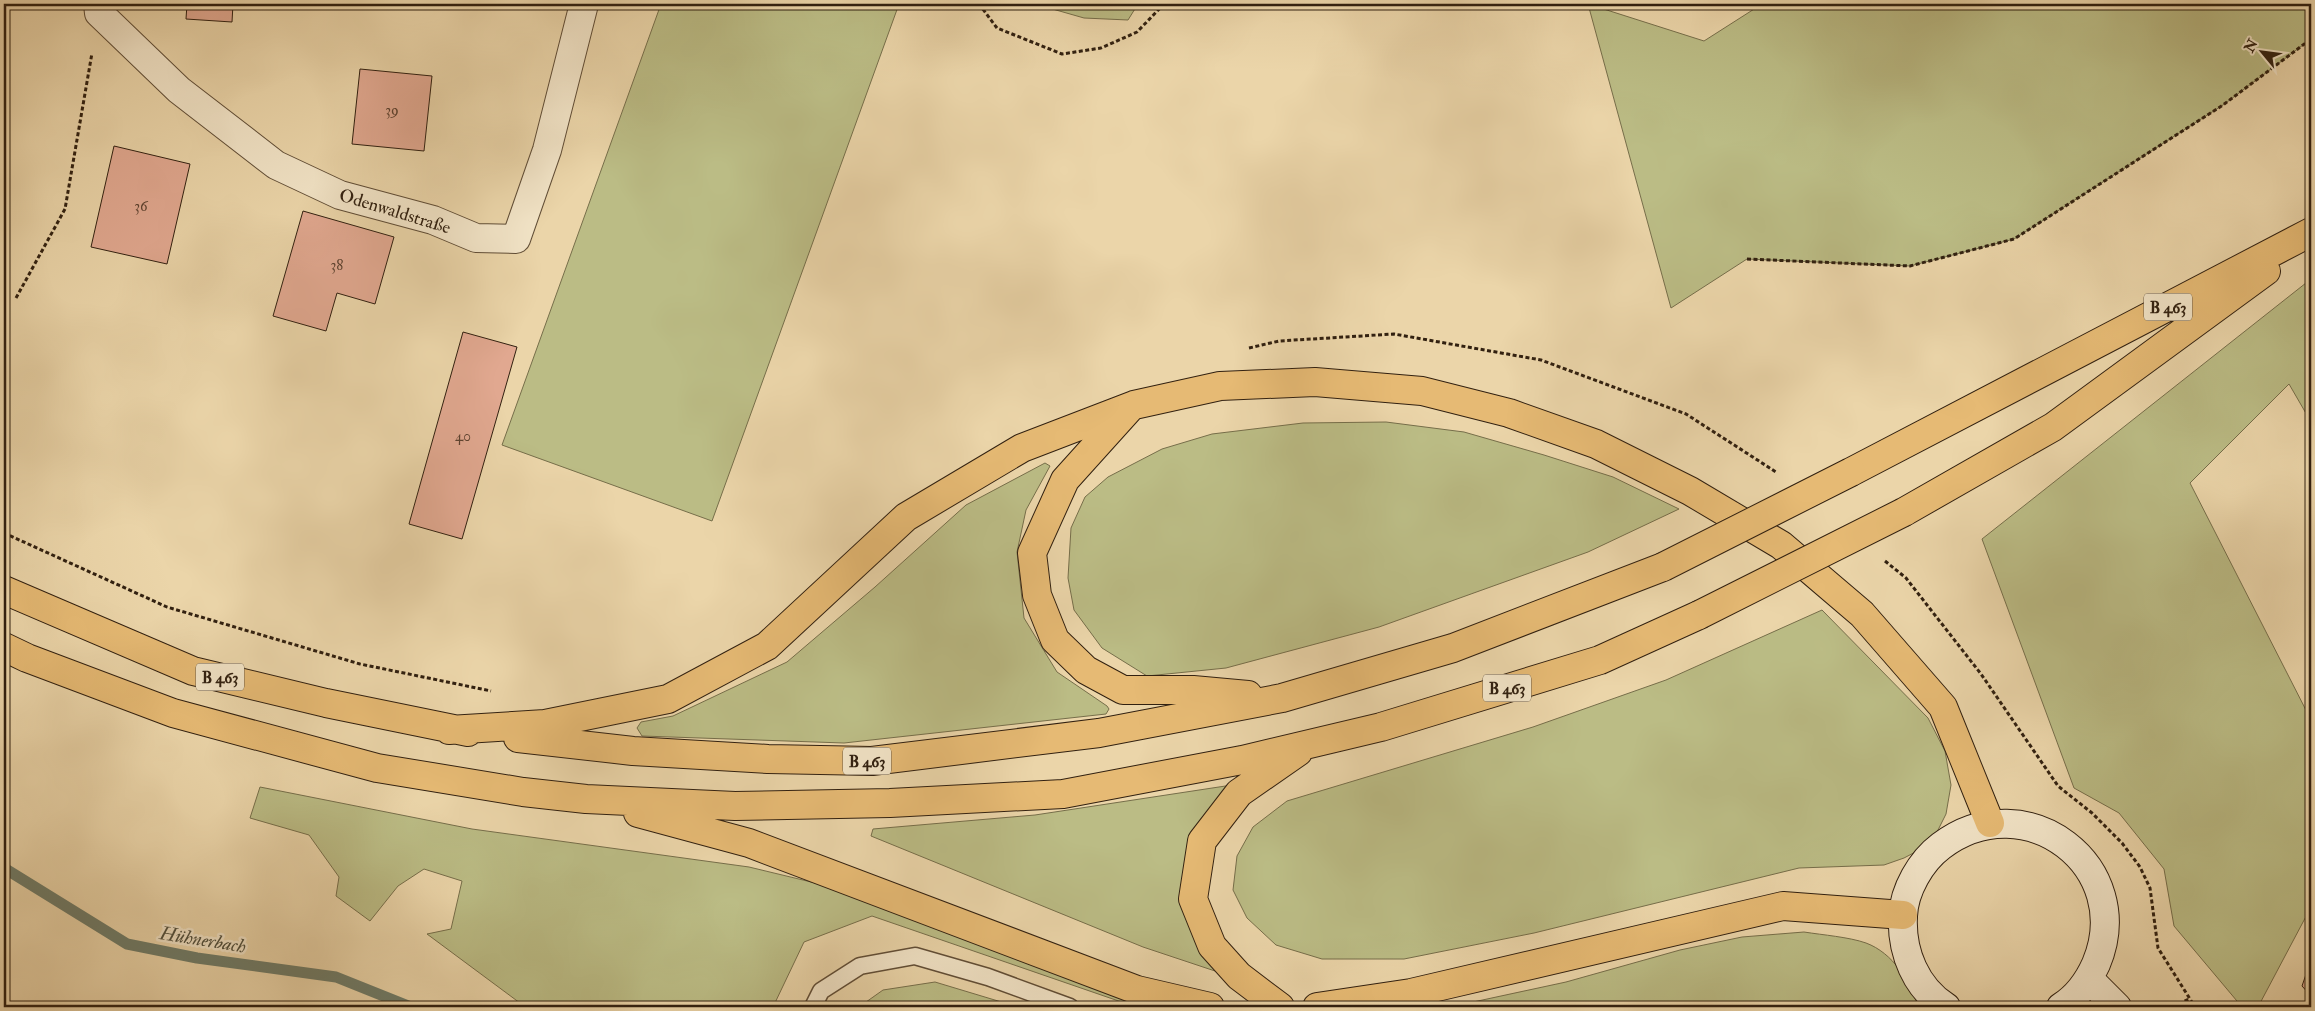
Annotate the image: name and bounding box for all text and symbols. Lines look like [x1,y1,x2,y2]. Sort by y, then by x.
north arrow [2238,28,2288,78]
text: N [2240,36,2262,56]
house number: 39 [385,101,399,120]
street label: Odenwaldstraße [336,184,454,239]
house number: 36 [134,197,149,216]
house number: 38 [331,256,343,275]
road number: B 463 [2144,294,2192,320]
house number: 40 [455,427,471,446]
road number: B 463 [196,664,244,690]
road number: B 463 [1483,674,1531,701]
road number: B 463 [843,748,891,774]
water label: Hühnerbach [157,921,248,959]

